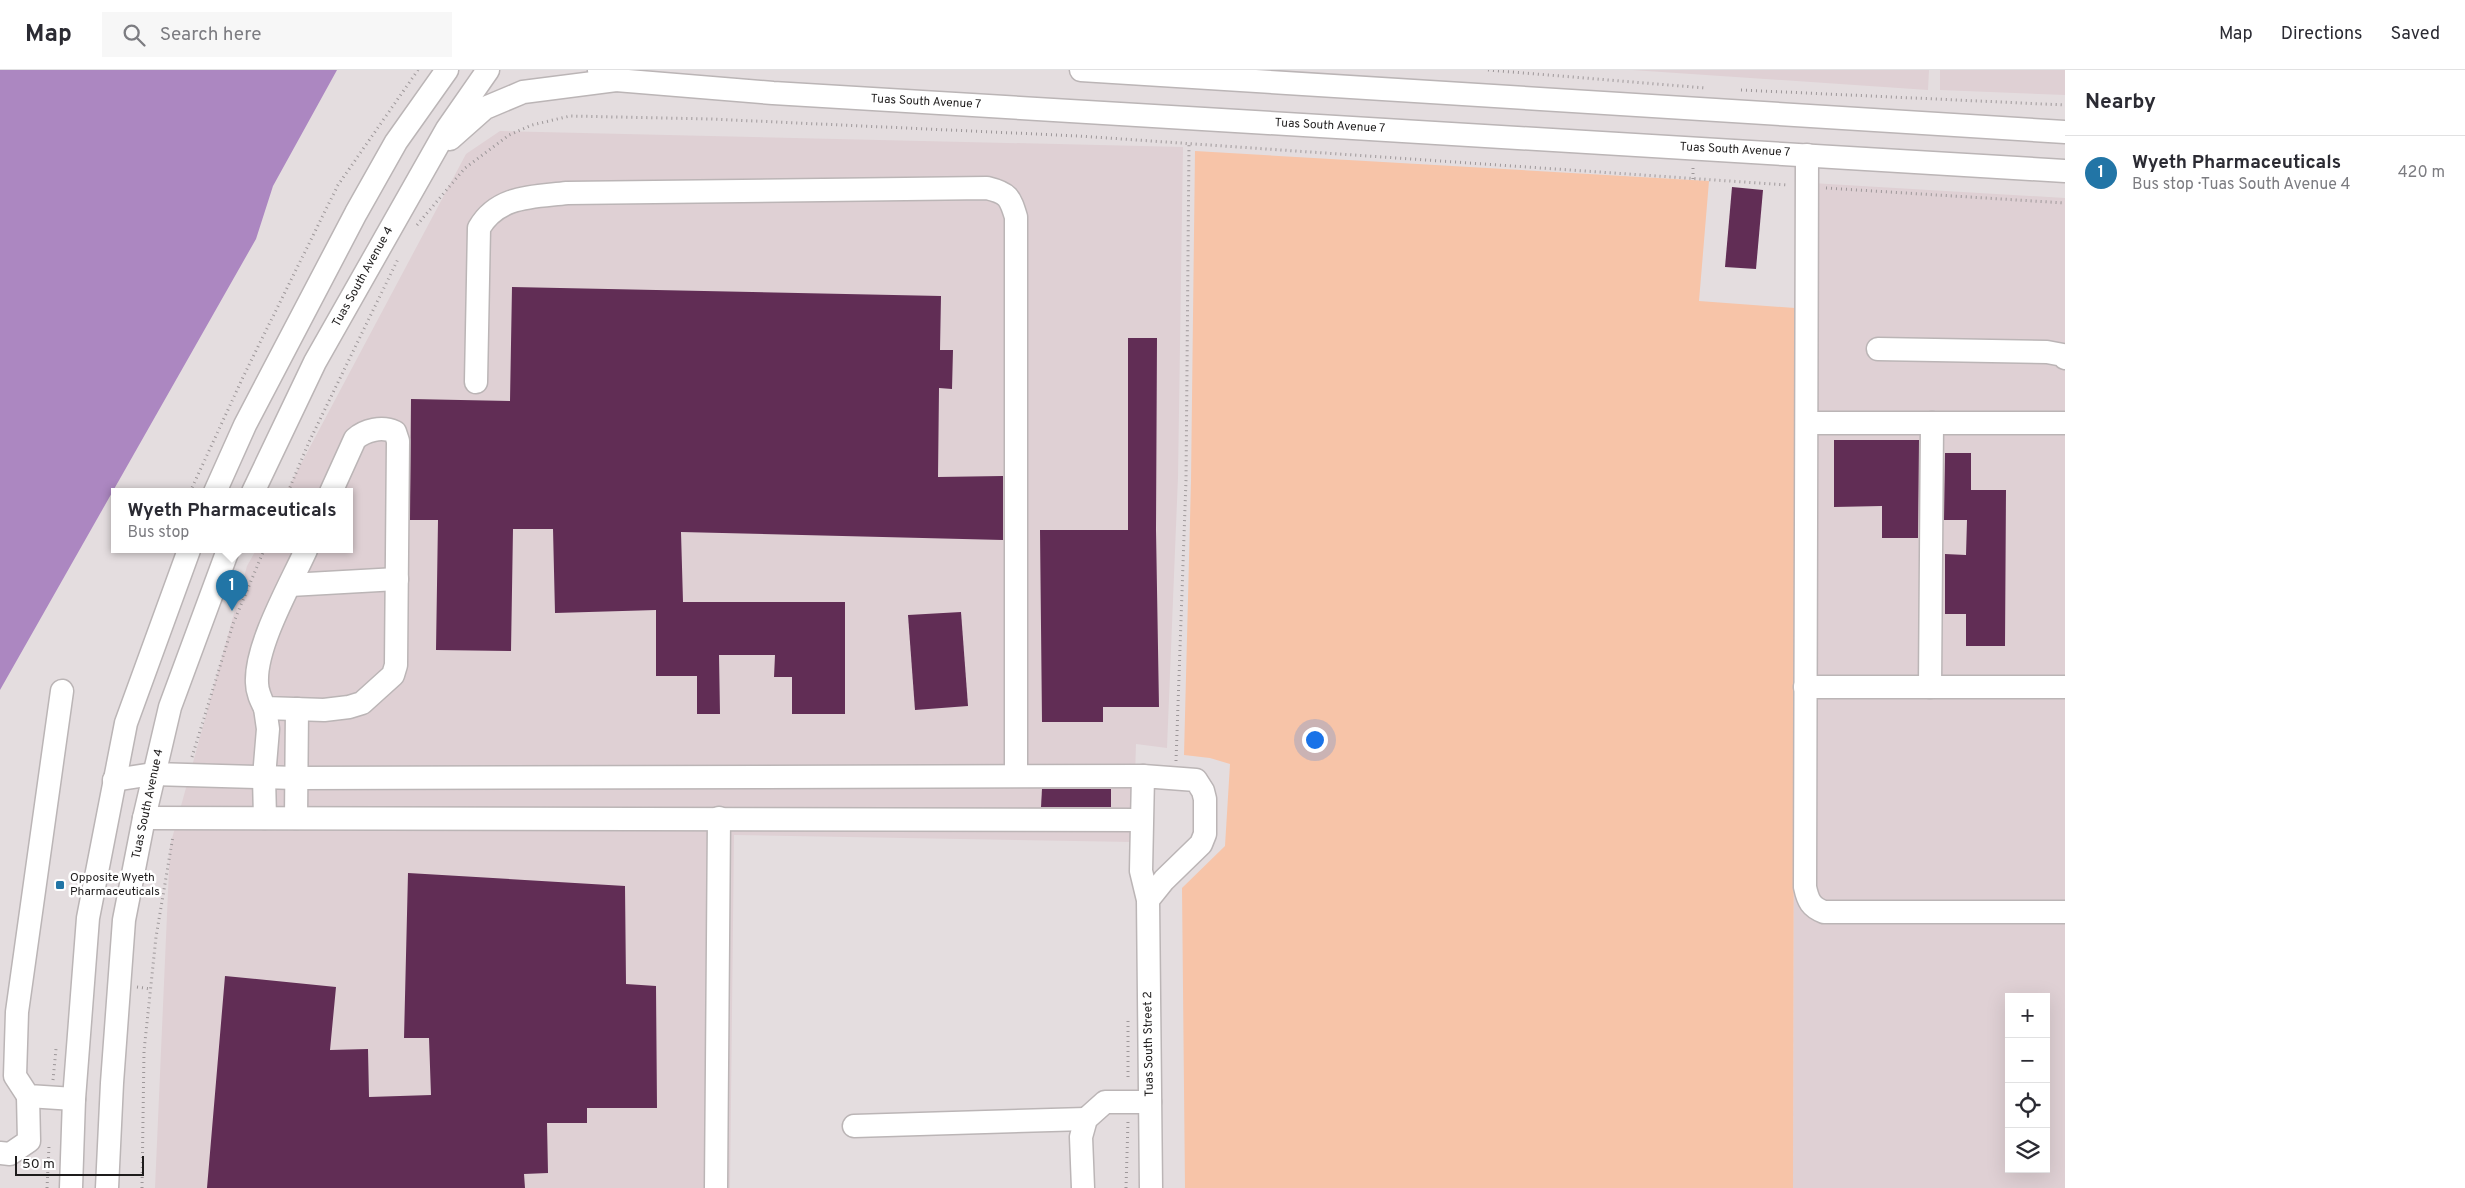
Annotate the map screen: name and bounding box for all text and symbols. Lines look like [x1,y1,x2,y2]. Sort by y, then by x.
search box [102,12,452,57]
text: Map [25,20,72,50]
icon: search [120,21,148,49]
text: Search here [160,23,261,47]
text: Map [2219,23,2253,46]
text: Directions [2281,23,2363,46]
text: Saved [2391,23,2440,46]
text: Nearby [2085,89,2156,116]
street label: Tuas South Avenue 7 [870,91,982,113]
street label: Tuas South Avenue 7 [1274,115,1386,137]
street label: Tuas South Avenue 7 [1679,139,1791,161]
text: Wyeth Pharmaceuticals [2132,151,2341,175]
text: 1 [2098,163,2104,183]
text: 420 m [2398,163,2445,183]
text: Bus stop · Tuas South Avenue 4 [2132,175,2351,195]
street label: Tuas South Avenue 4 [329,224,397,330]
popup [111,488,353,553]
text: Wyeth Pharmaceuticals [127,499,337,523]
text: Bus stop [127,523,189,543]
pin: 1 [216,570,248,611]
your location [1302,727,1328,753]
street label: Tuas South Avenue 4 [128,747,168,861]
place label: Opposite Wyeth Pharmaceuticals [70,870,160,900]
marker: Opposite Wyeth Pharmaceuticals [54,879,66,891]
street label: Tuas South Street 2 [1140,991,1158,1097]
map controls [2005,993,2050,1173]
button: + [2005,993,2050,1038]
button: − [2005,1038,2050,1083]
button: locate [2005,1083,2050,1128]
button: layers [2005,1128,2050,1173]
scale bar [15,1153,144,1176]
text: 50 m [22,1156,55,1173]

